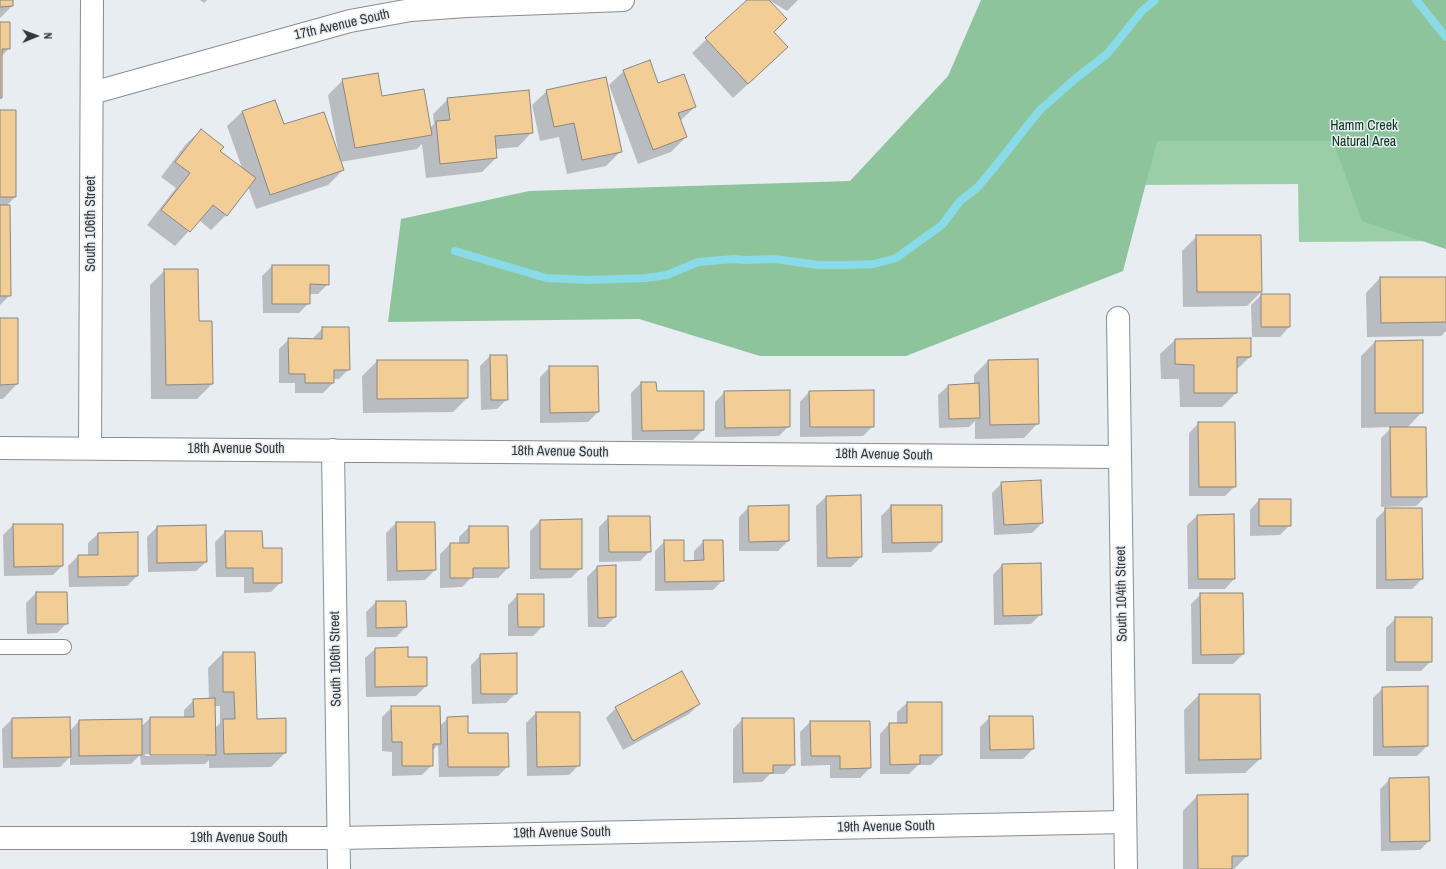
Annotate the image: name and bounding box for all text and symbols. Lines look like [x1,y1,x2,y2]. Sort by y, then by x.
street label: 17th Avenue South [293,6,391,44]
north arrow [16,16,56,56]
text: N [41,32,55,39]
park label: Hamm Creek Natural Area [1330,118,1398,150]
street label: South 106th Street [83,176,99,272]
street label: 18th Avenue South [187,441,285,457]
street label: 18th Avenue South [511,443,609,461]
street label: 18th Avenue South [835,446,933,464]
street label: South 104th Street [1113,546,1131,642]
street label: South 106th Street [327,611,345,707]
street label: 19th Avenue South [837,818,935,836]
street label: 19th Avenue South [513,824,611,842]
street label: 19th Avenue South [190,830,288,846]

